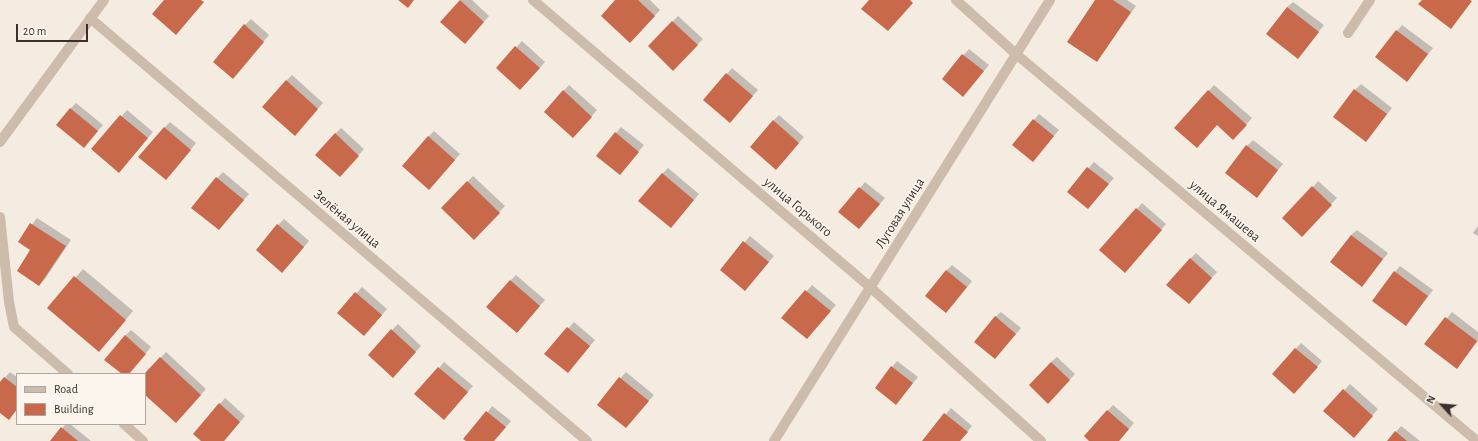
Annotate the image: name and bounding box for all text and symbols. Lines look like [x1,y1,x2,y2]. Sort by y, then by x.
scale bar [18,16,90,42]
text: 20 m [23,25,46,37]
street label: улица Горького [760,174,836,240]
street label: Луговая улица [872,175,928,251]
street label: улица Ямашева [1186,176,1264,246]
street label: Зелёная улица [310,186,384,252]
legend [16,373,146,425]
text: Road [54,383,78,395]
north arrow [1422,385,1462,425]
text: N [1424,394,1437,405]
text: Building [54,403,94,415]

